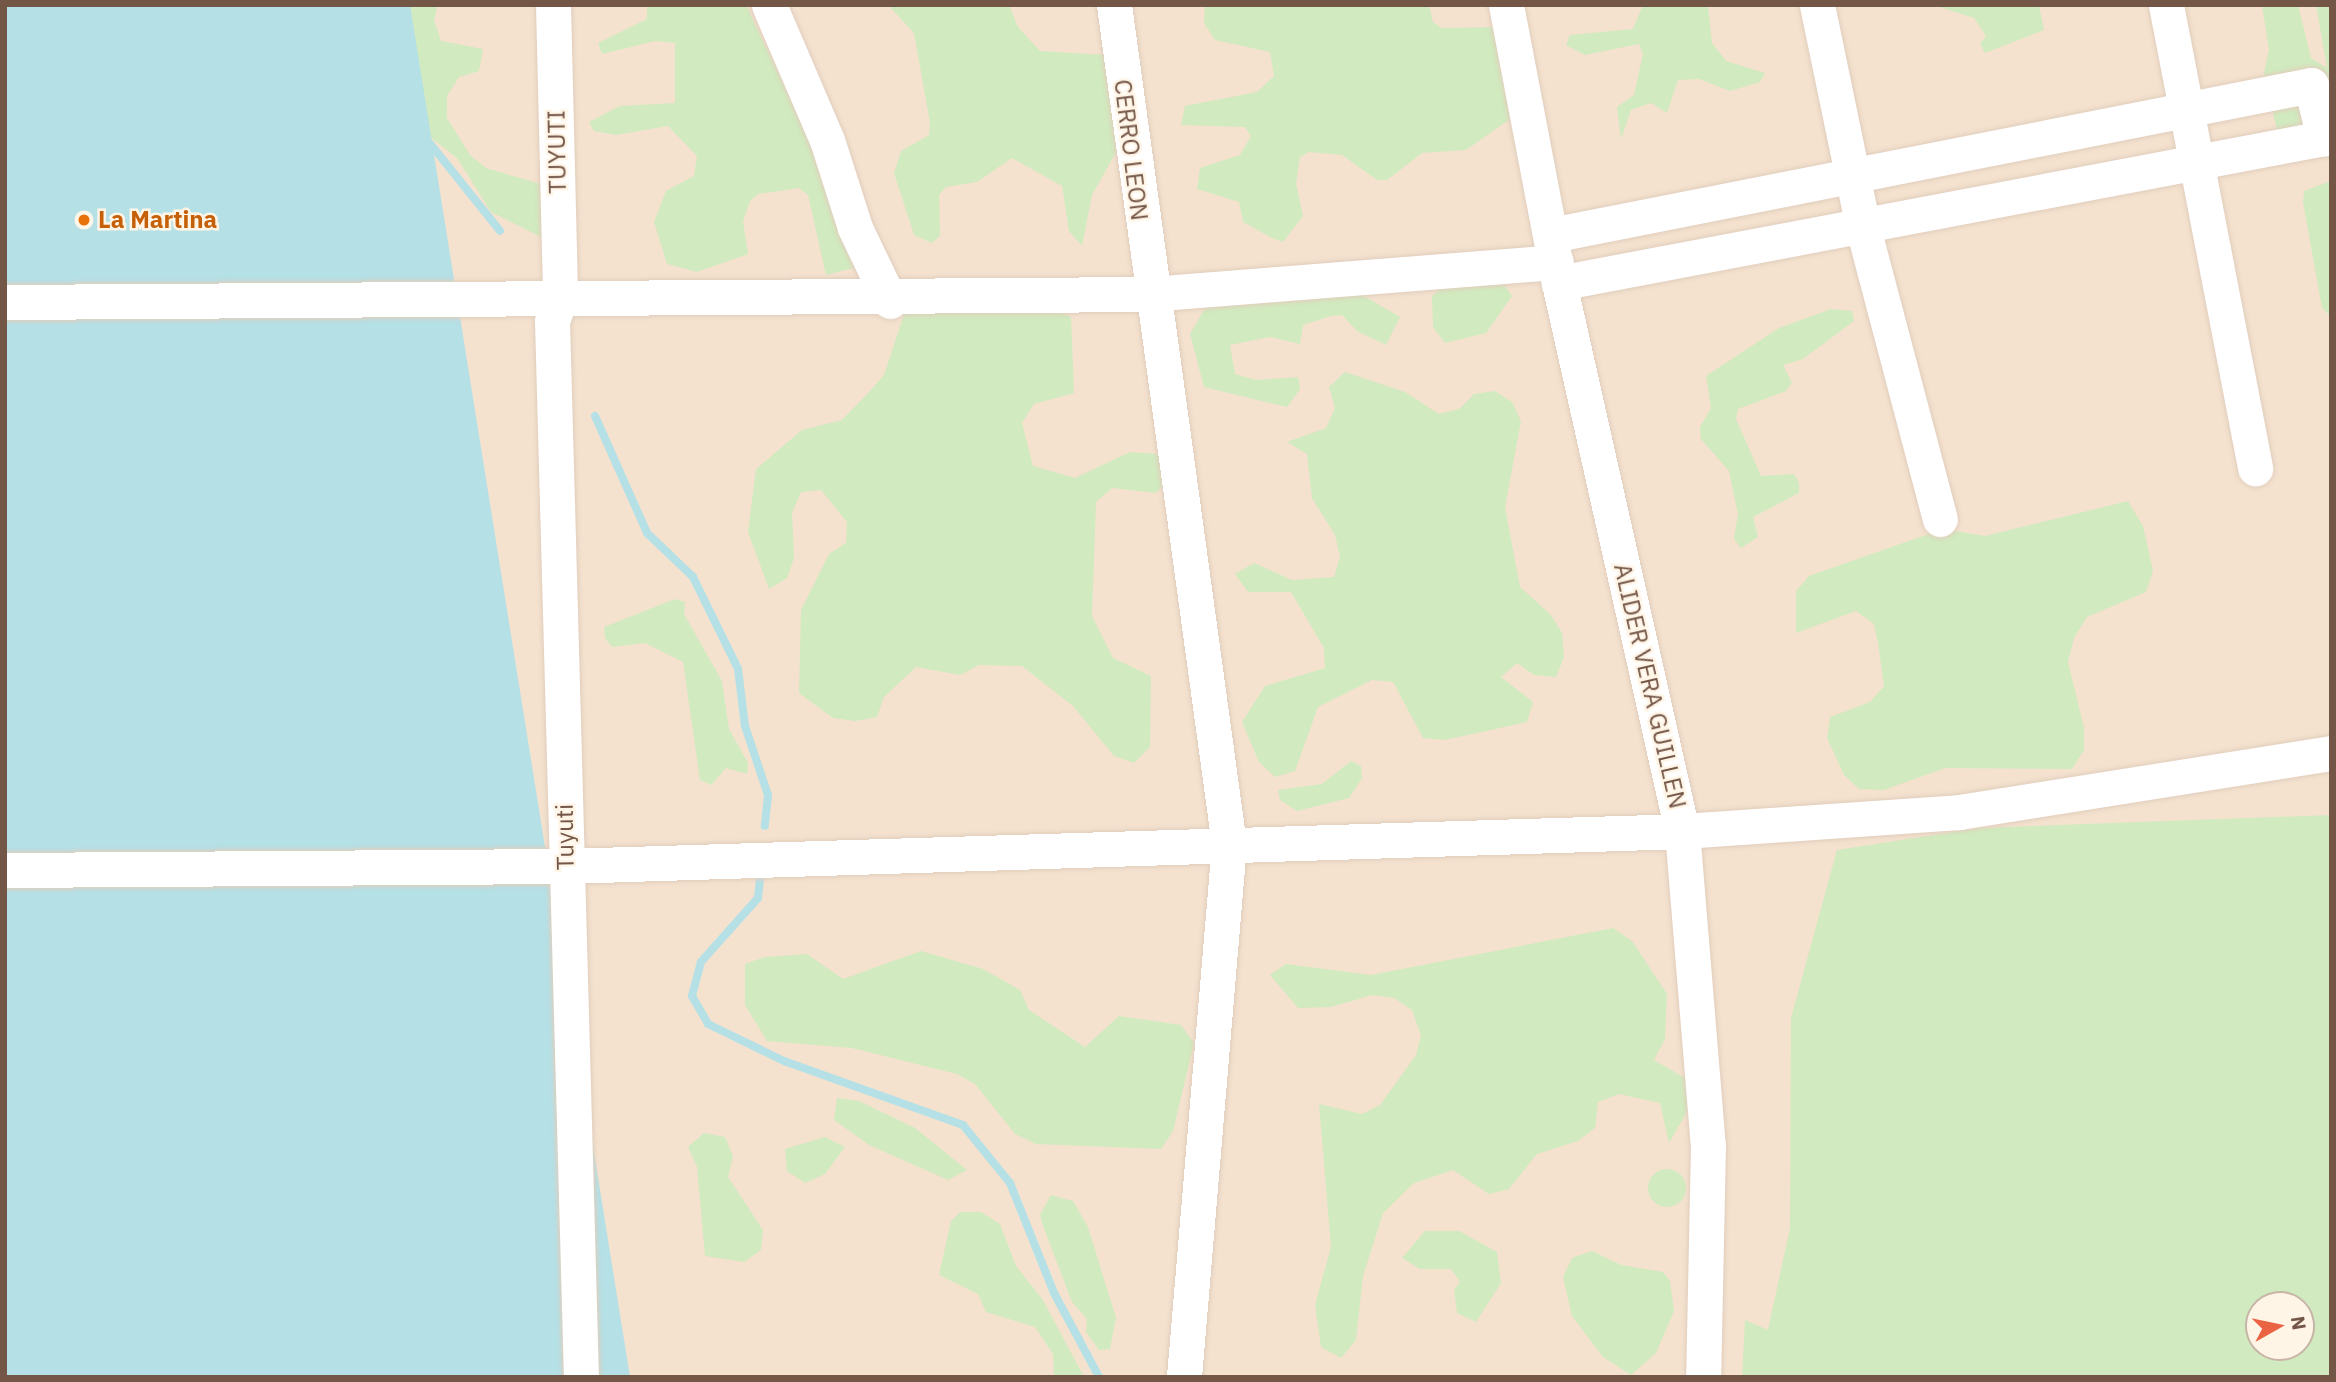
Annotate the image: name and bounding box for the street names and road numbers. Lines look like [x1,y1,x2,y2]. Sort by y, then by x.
street label: CERRO LEON [1108,78,1154,222]
street label: TUYUTI [542,110,572,194]
street label: ALIDER VERA GUILLEN [1608,561,1692,811]
street label: Tuyuti [550,804,580,870]

